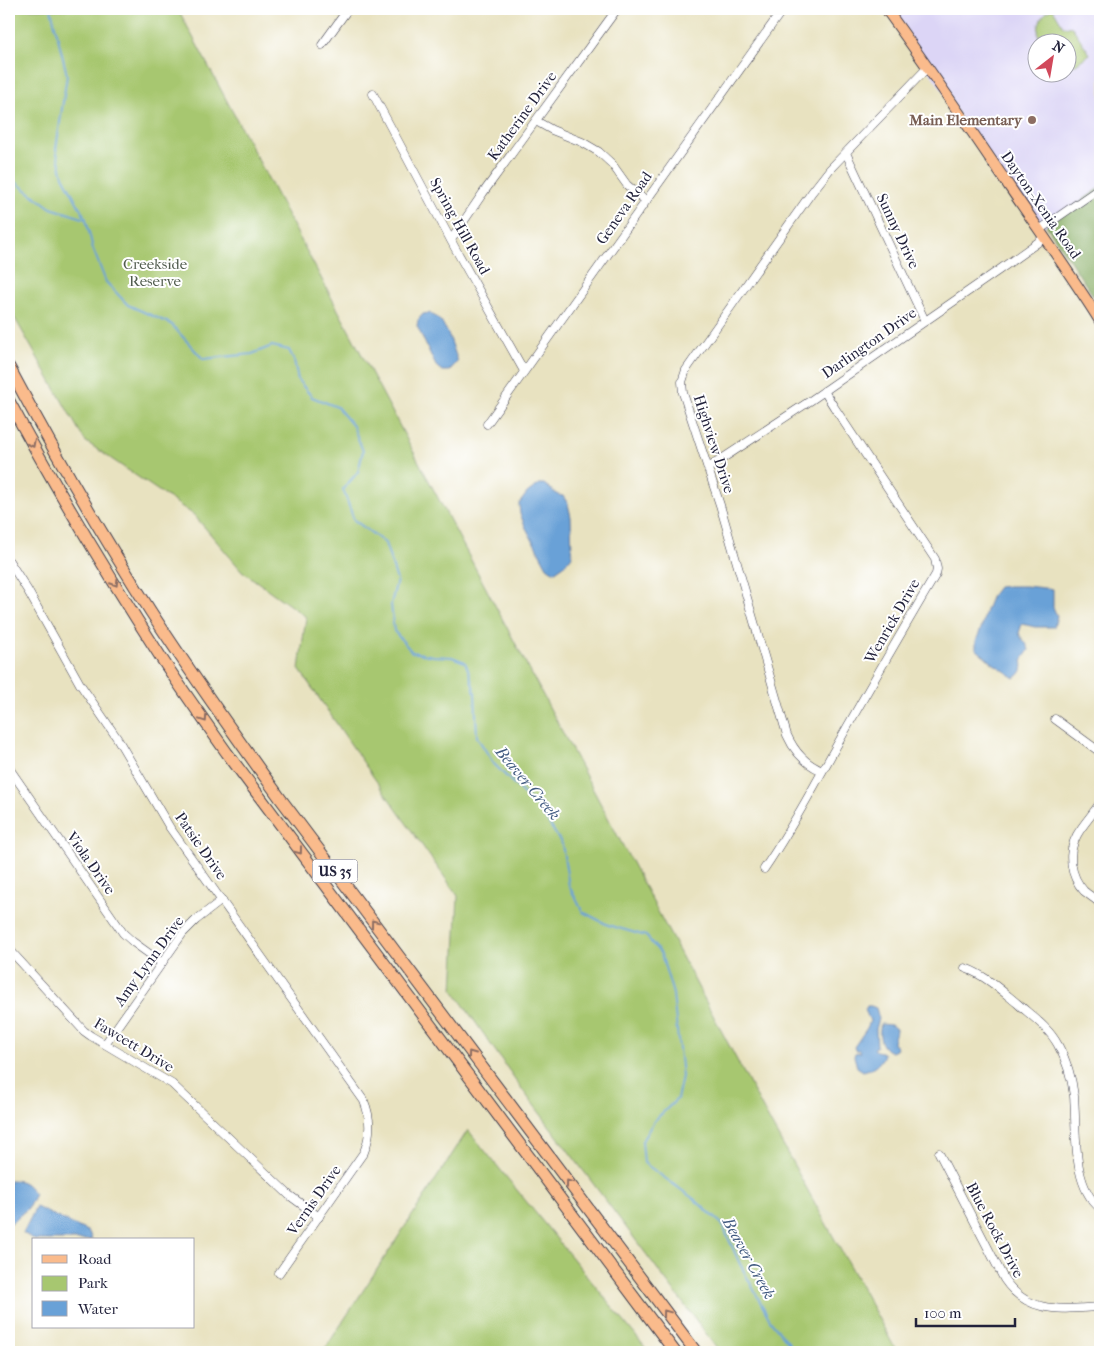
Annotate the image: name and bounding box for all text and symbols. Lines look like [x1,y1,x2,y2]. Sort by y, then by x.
north arrow [1026,32,1076,82]
text: N [1050,37,1068,58]
street label: Katherine Drive [484,67,561,164]
place label: Main Elementary [908,111,1023,129]
marker: Main Elementary [1026,114,1038,126]
street label: Dayton-Xenia Road [997,148,1085,263]
street label: Geneva Road [592,167,656,248]
street label: Spring Hill Road [426,175,494,278]
street label: Sunny Drive [873,190,924,272]
park label: Creekside Reserve [123,255,188,290]
street label: Darlington Drive [818,303,920,382]
street label: Highview Drive [690,392,739,496]
one-way arrow [26,438,36,447]
street label: Wenrick Drive [860,575,924,667]
one-way arrow [108,578,118,587]
one-way arrow [198,714,207,723]
water label: Beaver Creek [491,741,564,824]
street label: Patsie Drive [171,809,231,884]
street label: Viola Drive [62,827,119,898]
one-way arrow [293,845,302,855]
road number: US 35 [312,859,358,882]
street label: Amy Lynn Drive [110,912,188,1010]
one-way arrow [371,919,380,929]
street label: Fawcett Drive [91,1014,178,1076]
one-way arrow [468,1050,478,1059]
street label: Vernis Drive [283,1161,345,1239]
one-way arrow [566,1179,575,1189]
street label: Blue Rock Drive [962,1179,1028,1281]
water label: Beaver Creek [718,1213,779,1302]
legend [32,1238,195,1328]
text: Road [78,1250,112,1268]
text: Park [78,1274,108,1292]
scale bar [916,1296,1015,1328]
text: Water [77,1300,118,1318]
text: 100 m [924,1304,962,1322]
one-way arrow [664,1310,672,1319]

